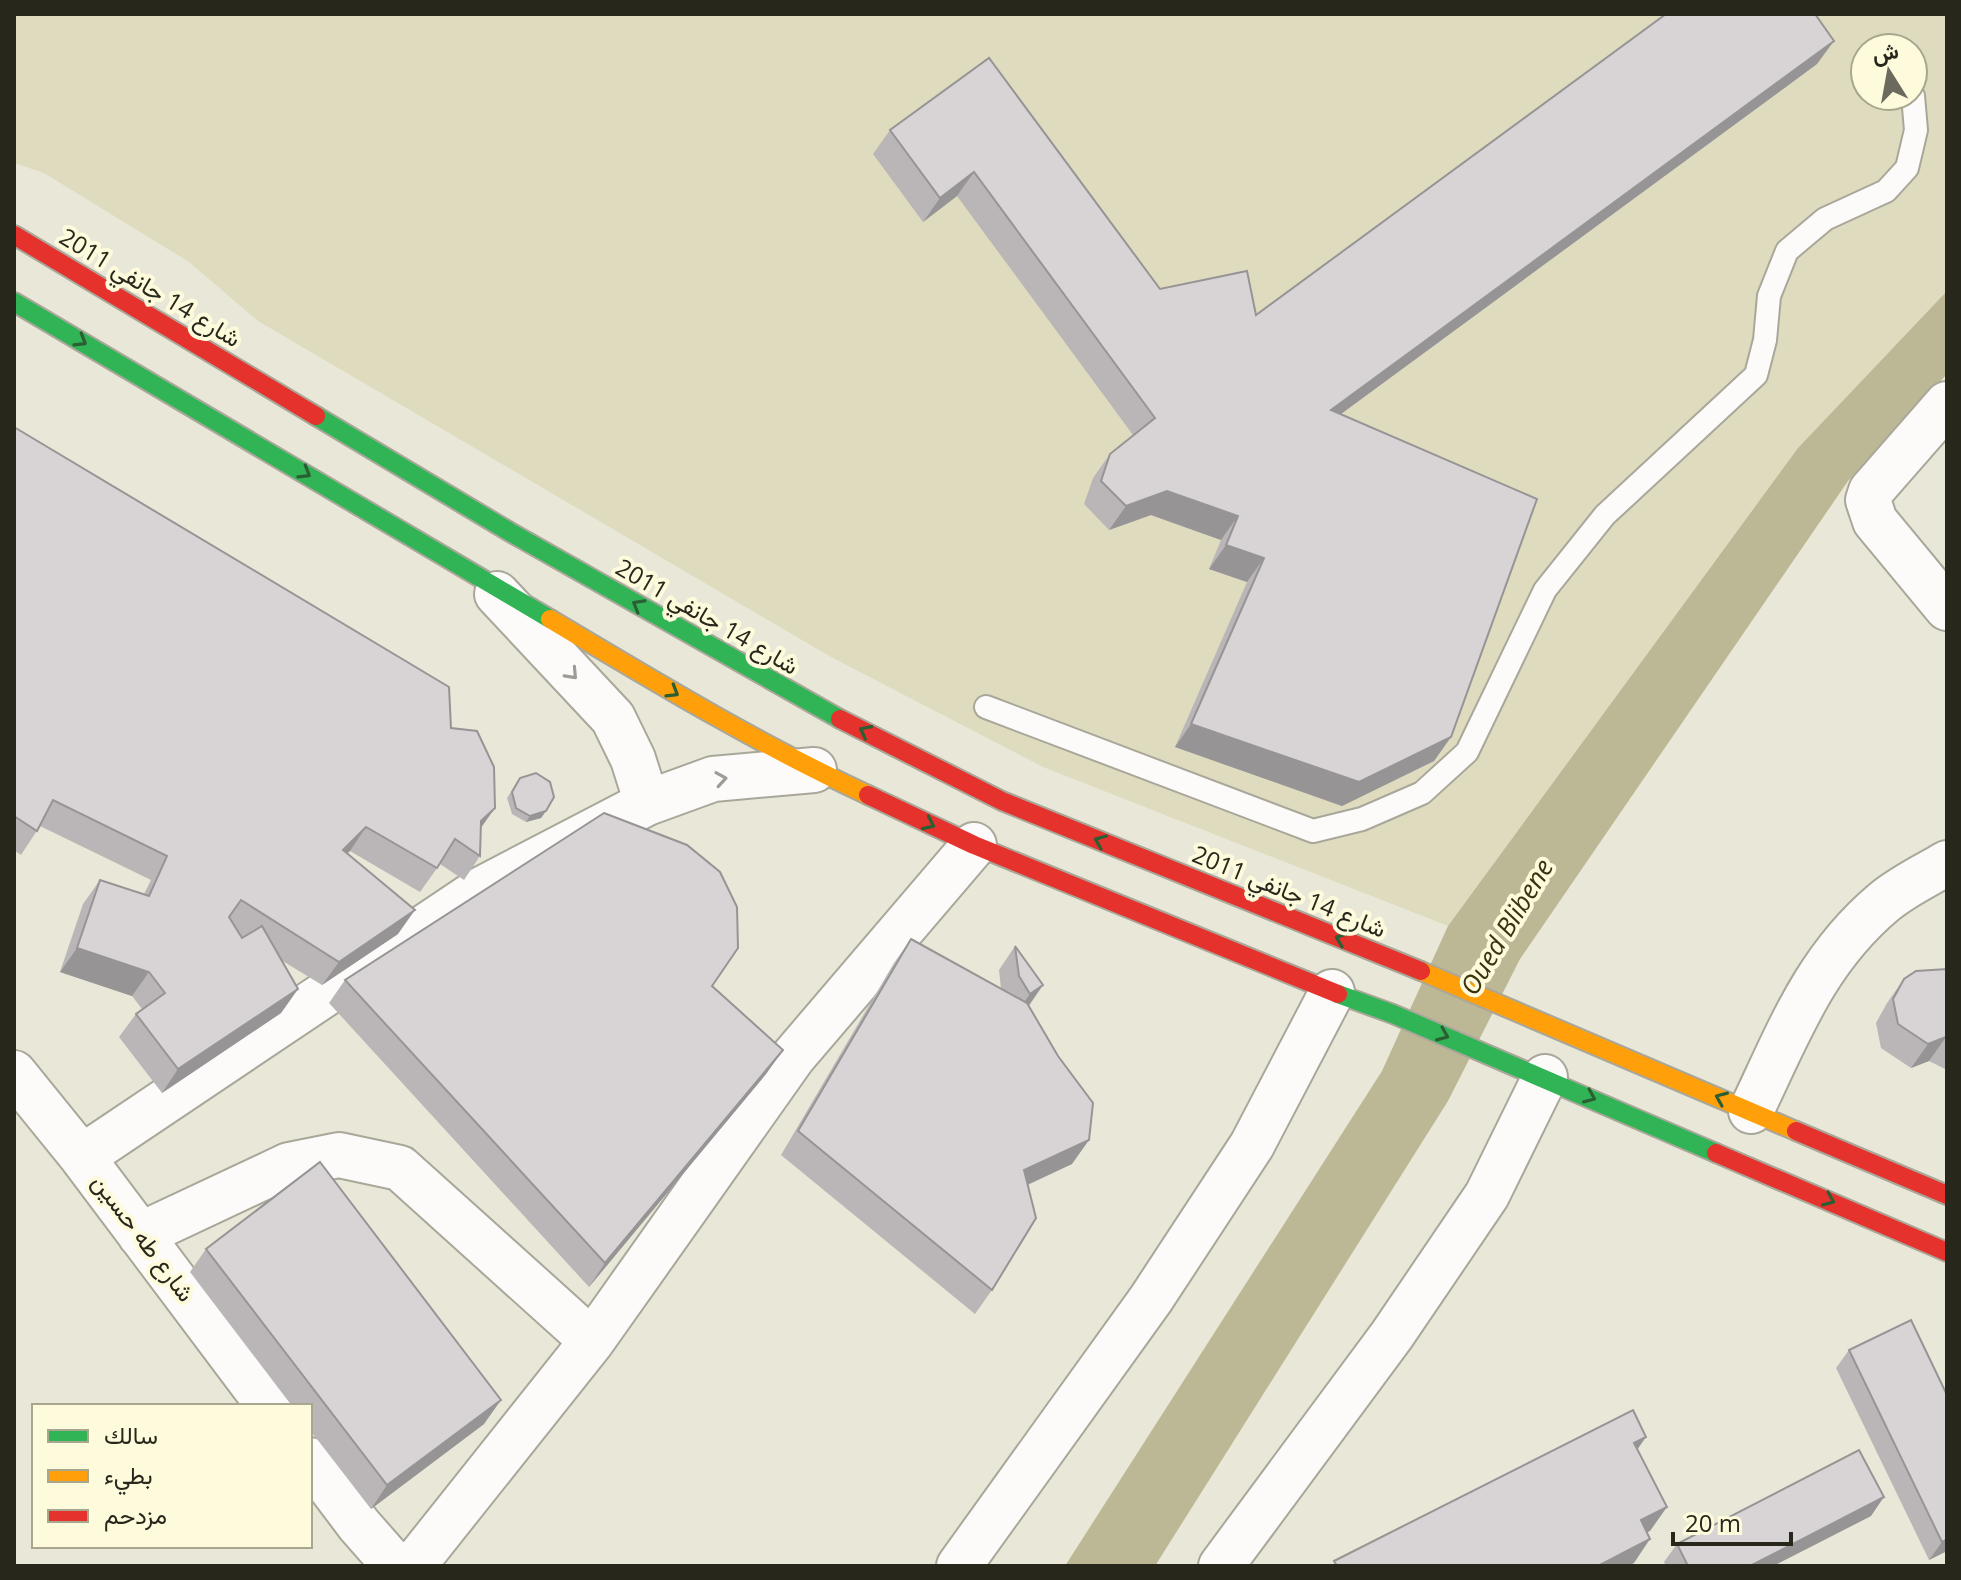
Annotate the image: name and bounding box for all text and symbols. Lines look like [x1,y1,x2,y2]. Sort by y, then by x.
north arrow [1849,32,1929,112]
text: ش [1869,34,1901,69]
street label: شارع 14 جانفي 2011 [52,220,248,357]
one-way arrow [72,331,87,347]
one-way arrow [296,464,311,479]
street label: شارع 14 جانفي 2011 [608,550,805,685]
one-way arrow [632,599,647,615]
one-way arrow [563,665,577,680]
one-way arrow [664,682,679,698]
one-way arrow [859,726,873,741]
one-way arrow [714,771,727,788]
one-way arrow [921,814,935,830]
one-way arrow [1094,834,1108,851]
street label: شارع 14 جانفي 2011 [1186,837,1391,948]
water label: Oued Blibene [1451,852,1561,1001]
one-way arrow [1335,932,1349,949]
one-way arrow [1435,1025,1449,1041]
one-way arrow [1582,1087,1597,1103]
one-way arrow [1715,1091,1729,1108]
street label: شارع طه حسين [84,1166,203,1308]
one-way arrow [1821,1191,1835,1207]
legend [32,1404,312,1548]
text: سالك [104,1418,158,1451]
text: بطيء [104,1458,153,1495]
scale bar [1673,1496,1791,1546]
text: مزدحم [104,1498,167,1532]
text: 20 m [1685,1506,1741,1539]

